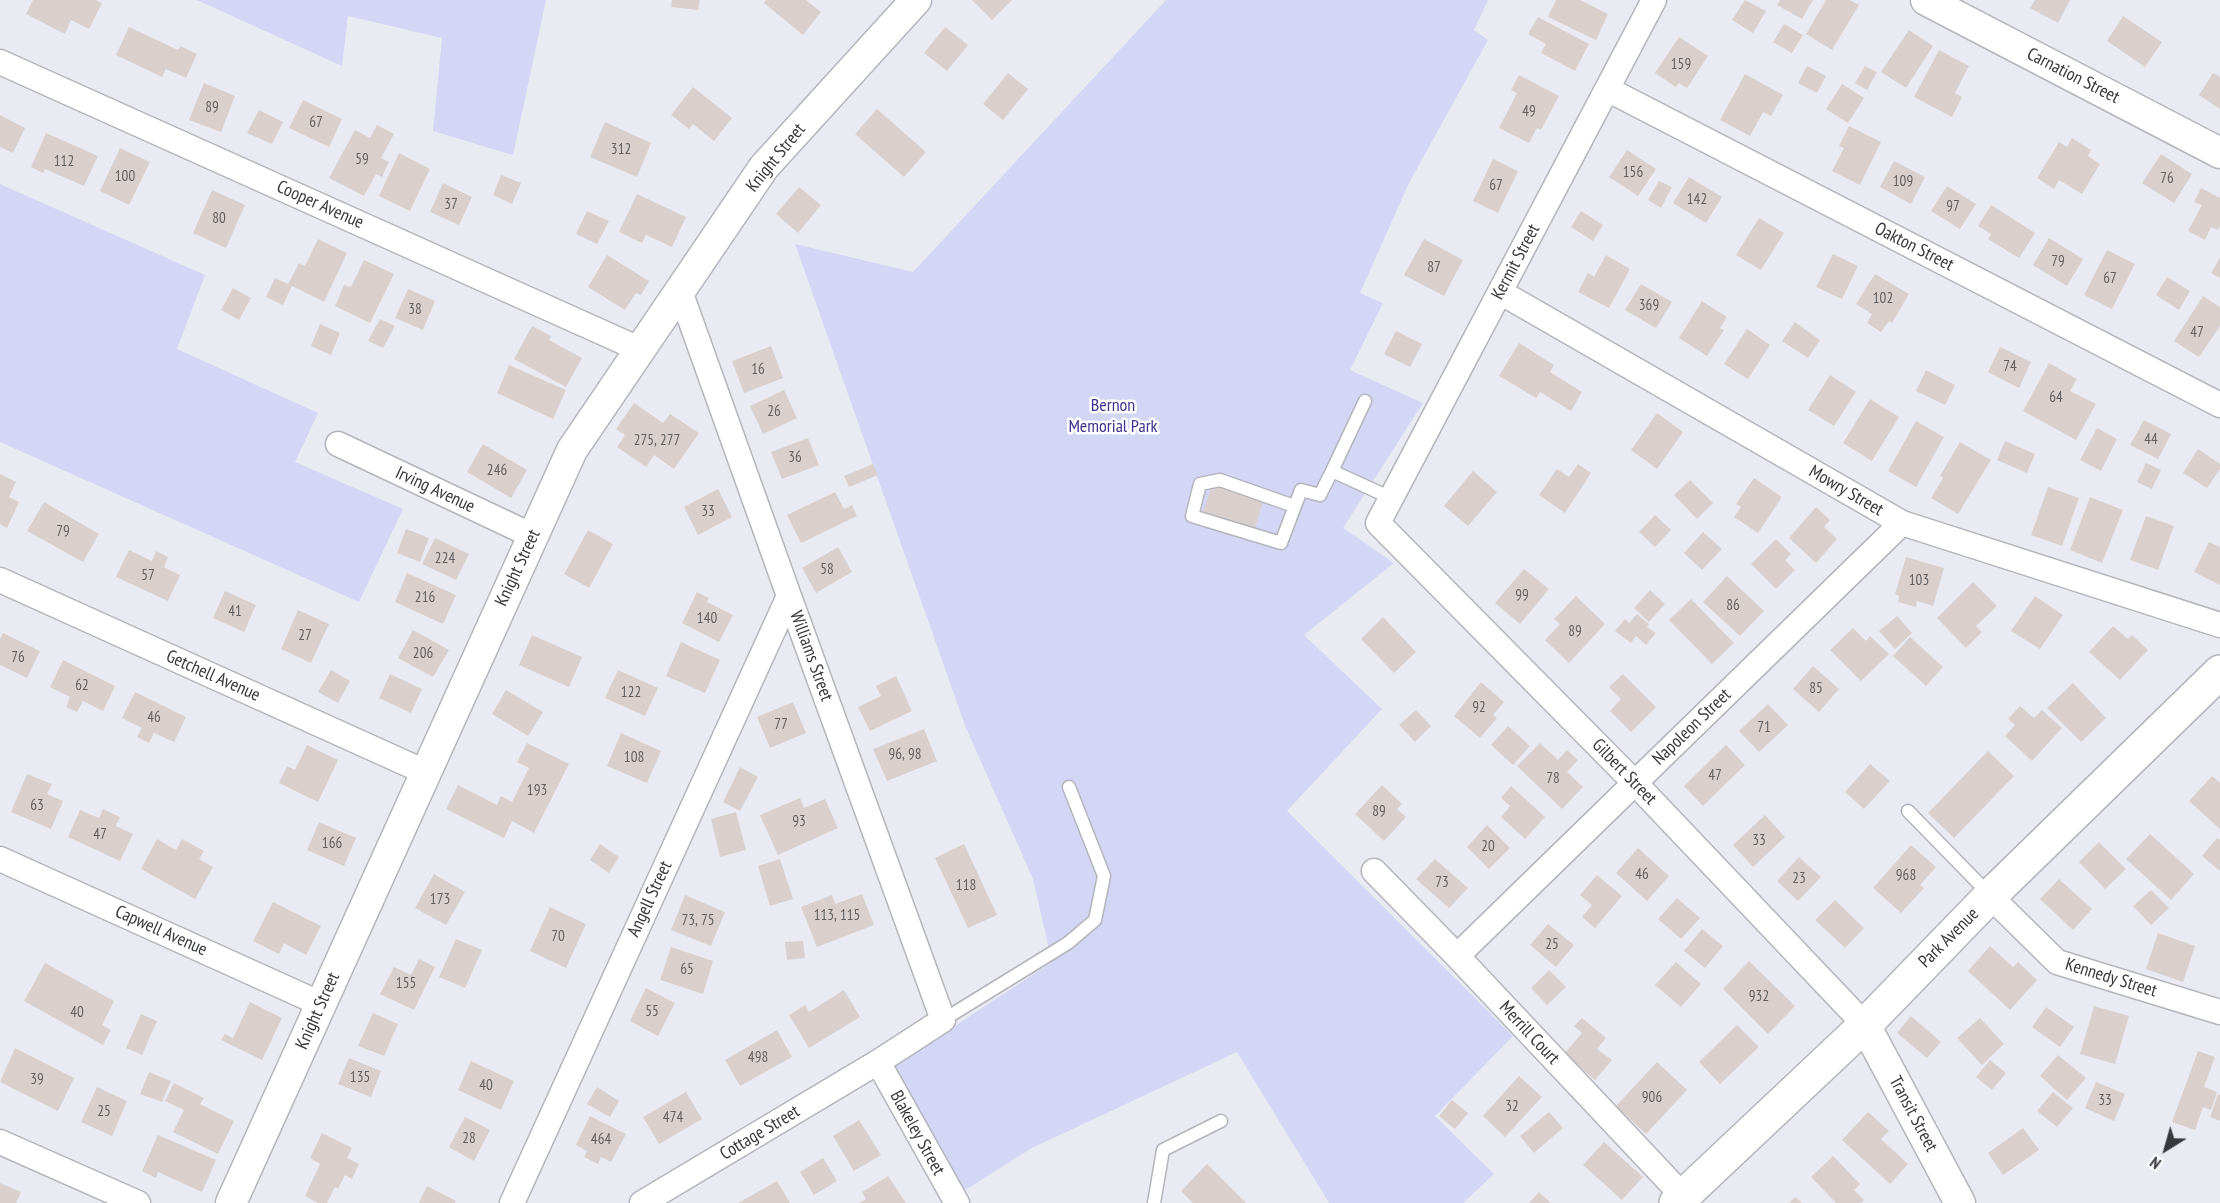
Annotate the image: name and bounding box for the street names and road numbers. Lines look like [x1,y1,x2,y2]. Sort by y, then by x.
street label: Carnation Street [2023,43,2123,109]
street label: Knight Street [742,119,810,197]
street label: Cooper Avenue [273,176,367,234]
street label: Oakton Street [1871,218,1957,276]
street label: Kermit Street [1487,221,1545,303]
street label: Mowry Street [1805,461,1887,521]
street label: Irving Avenue [392,462,478,518]
street label: Knight Street [491,526,545,610]
street label: Williams Street [785,608,837,704]
street label: Getchell Avenue [163,646,263,706]
street label: Napoleon Street [1648,684,1736,770]
street label: Gilbert Street [1587,734,1661,810]
street label: Angell Street [623,858,677,940]
street label: Capwell Avenue [112,901,210,961]
street label: Park Avenue [1914,903,1984,973]
street label: Kennedy Street [2063,954,2159,1002]
street label: Knight Street [291,969,345,1053]
street label: Merrill Court [1494,997,1564,1069]
street label: Transit Street [1884,1072,1942,1156]
street label: Blakeley Street [885,1087,949,1179]
street label: Cottage Street [716,1101,804,1165]

